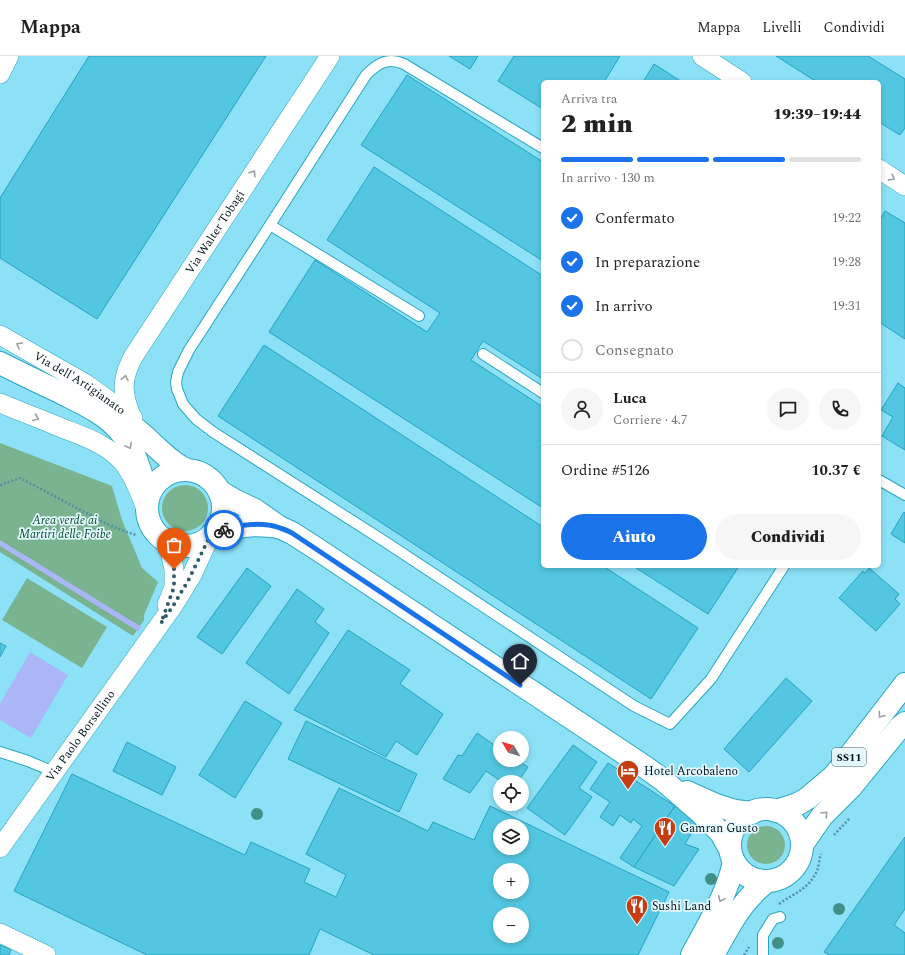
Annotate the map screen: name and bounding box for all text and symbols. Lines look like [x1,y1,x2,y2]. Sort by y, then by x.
text: Mappa [20,13,81,42]
text: Mappa [697,17,740,38]
text: Livelli [762,17,802,38]
text: Condividi [824,17,885,38]
text: Arriva tra [561,89,617,109]
text: 19:39–19:44 [773,103,861,126]
text: 2 min [561,104,633,144]
text: In arrivo · 130 m [561,168,655,188]
one-way arrow [248,171,255,178]
one-way arrow [888,173,895,180]
street label: Via Walter Tobagi [181,186,250,278]
icon: check [561,207,583,229]
text: Confermato [595,207,675,230]
text: 19:22 [832,208,861,228]
icon: check [561,251,583,273]
text: In preparazione [595,251,700,274]
text: 19:28 [832,252,861,272]
icon: check [561,295,583,317]
text: In arrivo [595,295,653,318]
text: 19:31 [832,296,861,316]
text: Consegnato [595,339,674,362]
one-way arrow [16,343,23,350]
street label: Via dell'Artigianato [30,347,129,420]
one-way arrow [120,375,129,381]
text: Luca [613,387,647,410]
button: person [561,388,603,430]
button: chat [767,388,809,430]
button: phone [819,388,861,430]
text: Corriere · 4.7 [613,410,688,430]
one-way arrow [33,413,40,421]
one-way arrow [125,442,132,450]
text: Ordine #5126 [561,459,649,482]
text: 10.37 € [811,459,861,482]
courier [204,510,244,550]
park label: Area verde ai Martiri delle Foibe [19,511,111,544]
button: Aiuto [561,514,707,560]
button: Condividi [715,514,861,560]
icon: bike [213,519,235,541]
pin [157,528,191,569]
icon: bag [163,534,185,556]
pin [503,644,537,685]
icon: home [509,650,531,672]
street label: Via Paolo Borsellino [41,686,120,786]
one-way arrow [879,710,886,717]
north arrow [493,731,529,767]
map controls [493,731,529,943]
road number: SS11 [832,748,866,766]
hotel icon: Hotel Arcobaleno [615,758,641,791]
place label: Hotel Arcobaleno [644,762,738,781]
button: locate [493,775,529,811]
one-way arrow [820,811,828,819]
restaurant icon: Gamran Gusto [652,815,678,848]
button: layers [493,819,529,855]
place label: Gamran Gusto [680,819,758,838]
button: + [493,863,529,899]
restaurant icon: Sushi Land [624,893,650,926]
one-way arrow [718,894,726,902]
place label: Sushi Land [652,897,711,916]
button: − [493,907,529,943]

